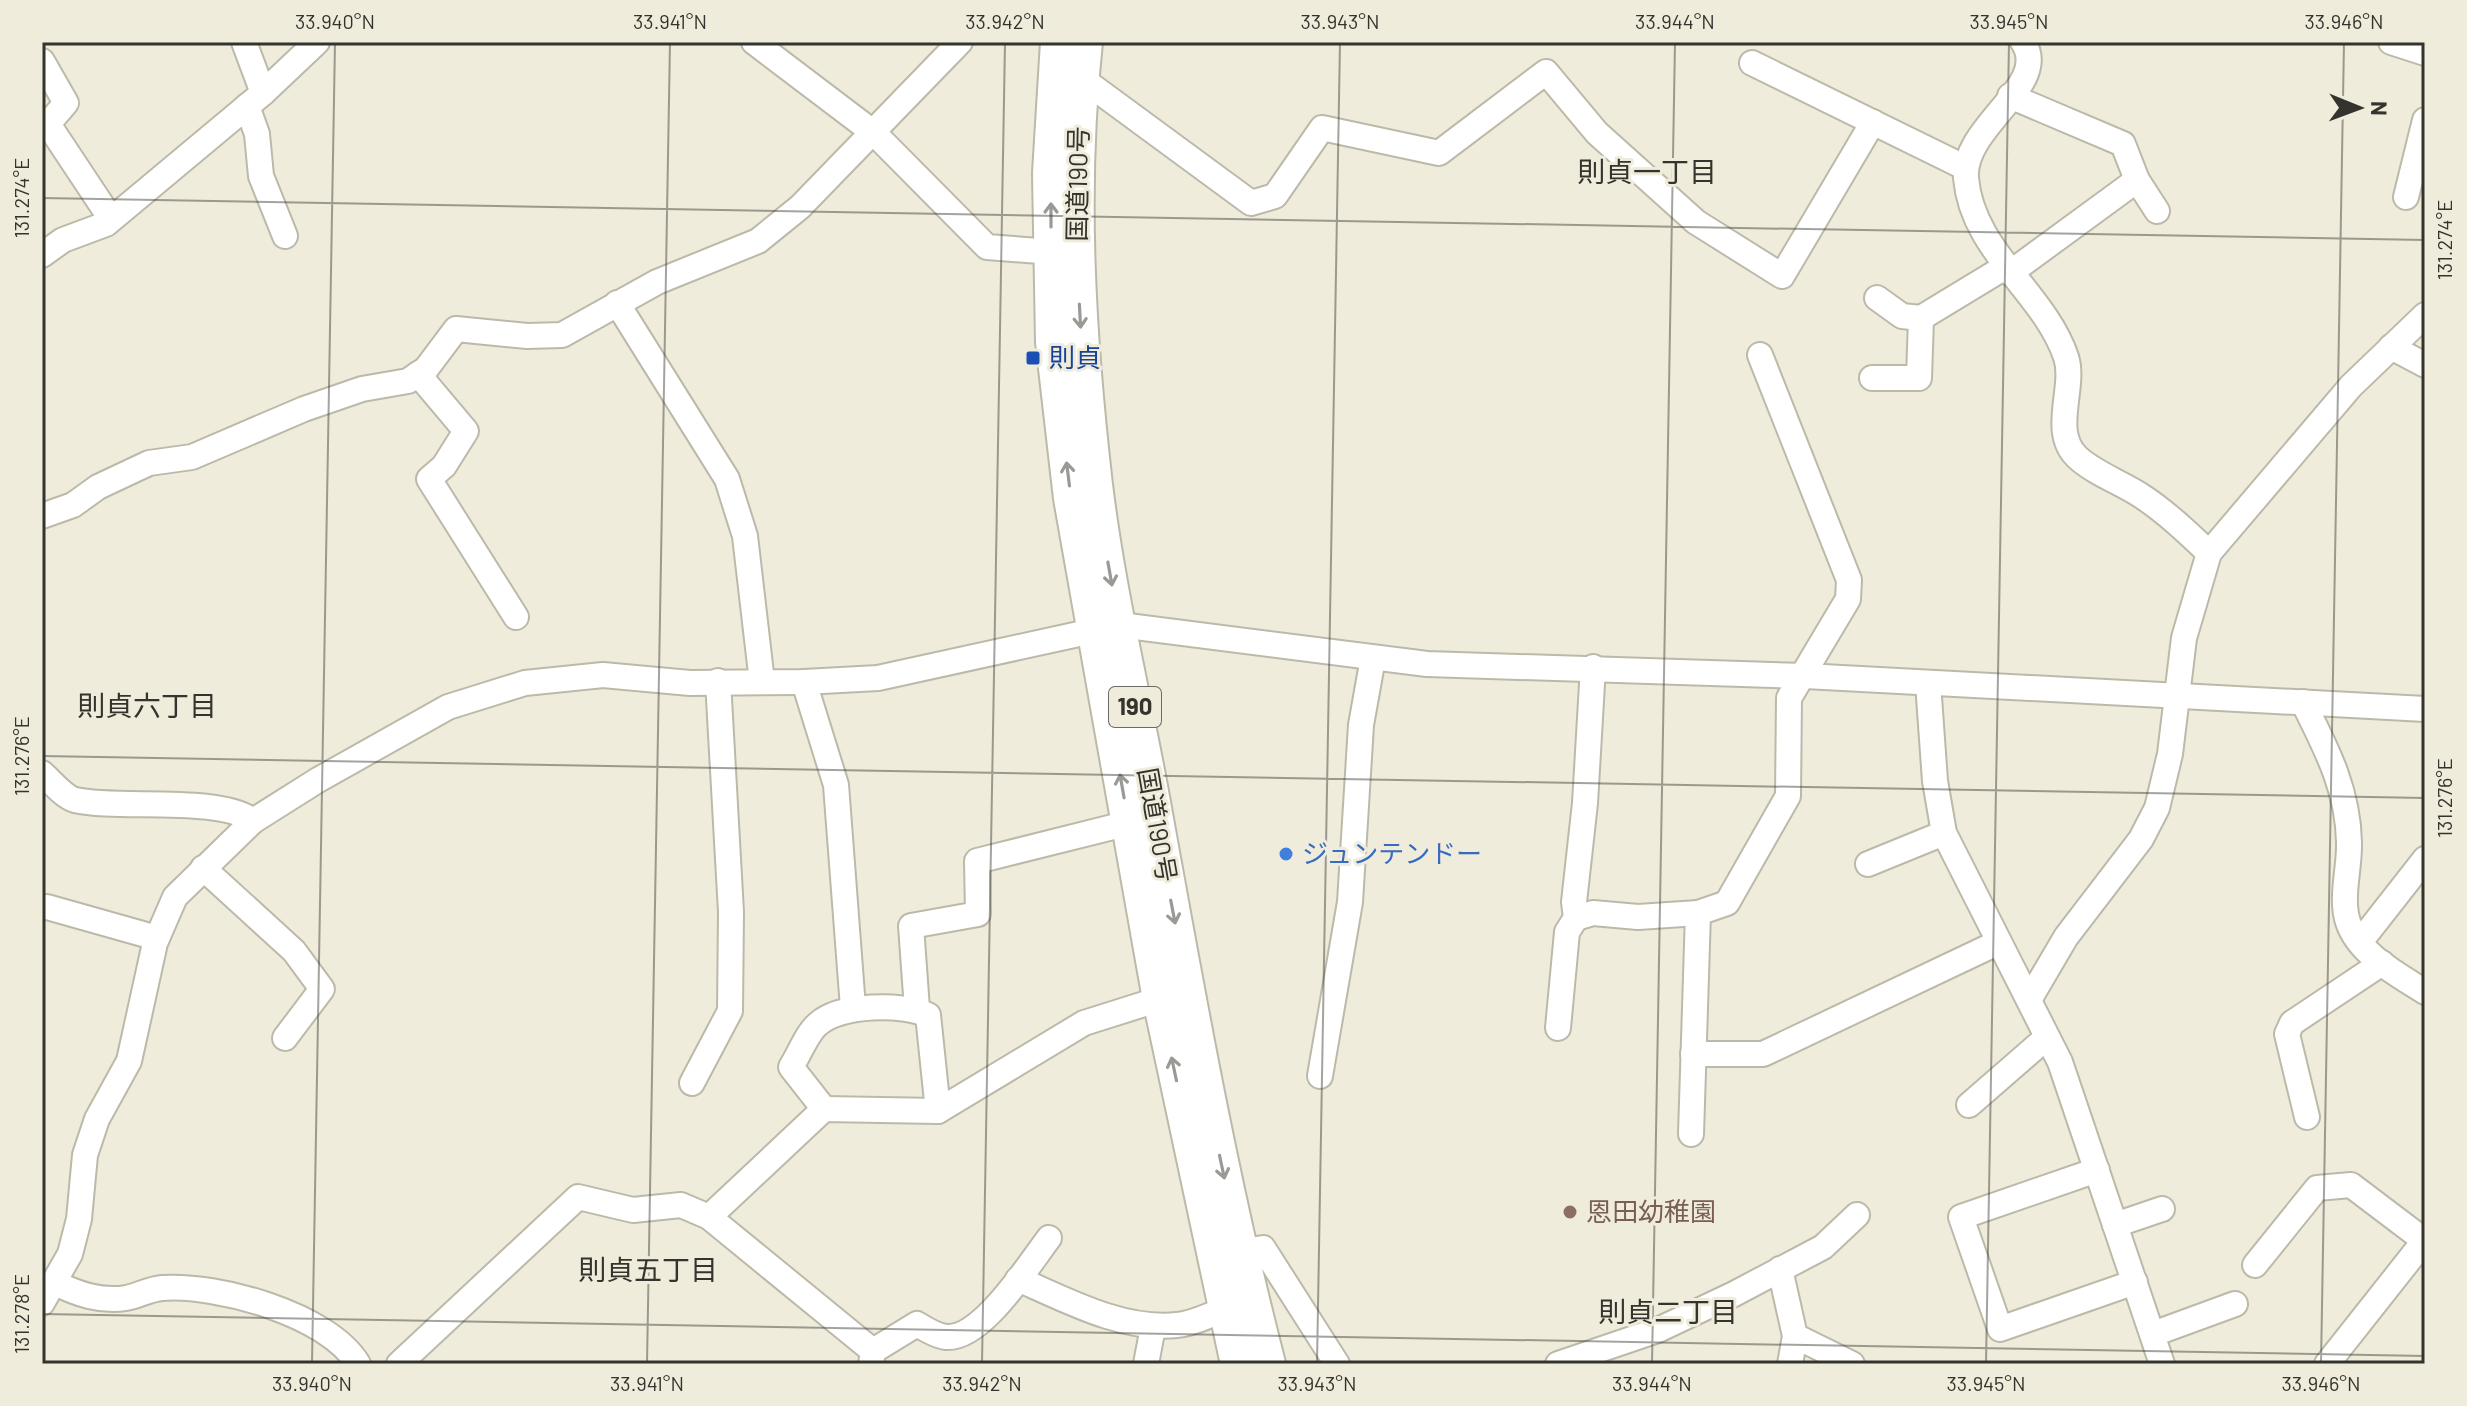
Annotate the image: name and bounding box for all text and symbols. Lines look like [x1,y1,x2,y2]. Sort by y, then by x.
text: 33.940°N [295,9,375,33]
text: 33.941°N [633,9,707,33]
text: 33.942°N [965,9,1045,33]
text: 33.943°N [1300,9,1380,33]
text: 33.944°N [1635,9,1715,33]
text: 33.945°N [1969,9,2049,33]
text: 33.946°N [2304,9,2384,33]
north arrow [2319,68,2399,148]
text: N [2367,101,2393,116]
street label: 国道190号 [1060,126,1093,242]
district label: 則貞一丁目 [1577,154,1717,188]
text: 131.274°E [9,158,33,238]
text: 131.274°E [2432,200,2456,280]
one-way arrow [1043,202,1059,229]
one-way arrow [1073,302,1088,329]
place label: 則貞 [1049,341,1101,372]
marker: 則貞 [1024,349,1042,367]
one-way arrow [1060,462,1075,487]
one-way arrow [1104,560,1119,586]
road number: 190 [1109,687,1161,727]
district label: 則貞六丁目 [77,688,217,722]
text: 131.276°E [9,716,33,796]
text: 131.276°E [2432,758,2456,838]
street label: 国道190号 [1133,765,1184,884]
one-way arrow [1114,773,1129,799]
place label: ジュンテンドー [1302,837,1482,868]
marker: ジュンテンドー [1277,845,1295,863]
one-way arrow [1166,899,1181,924]
one-way arrow [1166,1057,1181,1082]
one-way arrow [1215,1154,1230,1179]
place label: 恩田幼稚園 [1586,1195,1716,1226]
marker: 恩田幼稚園 [1561,1203,1579,1221]
district label: 則貞五丁目 [578,1252,718,1286]
text: 131.278°E [9,1274,33,1354]
district label: 則貞二丁目 [1598,1294,1738,1328]
text: 33.940°N [272,1371,352,1395]
text: 33.941°N [610,1371,684,1395]
text: 33.942°N [942,1371,1022,1395]
text: 33.943°N [1277,1371,1357,1395]
text: 33.944°N [1612,1371,1692,1395]
text: 33.945°N [1946,1371,2026,1395]
text: 33.946°N [2281,1371,2361,1395]

